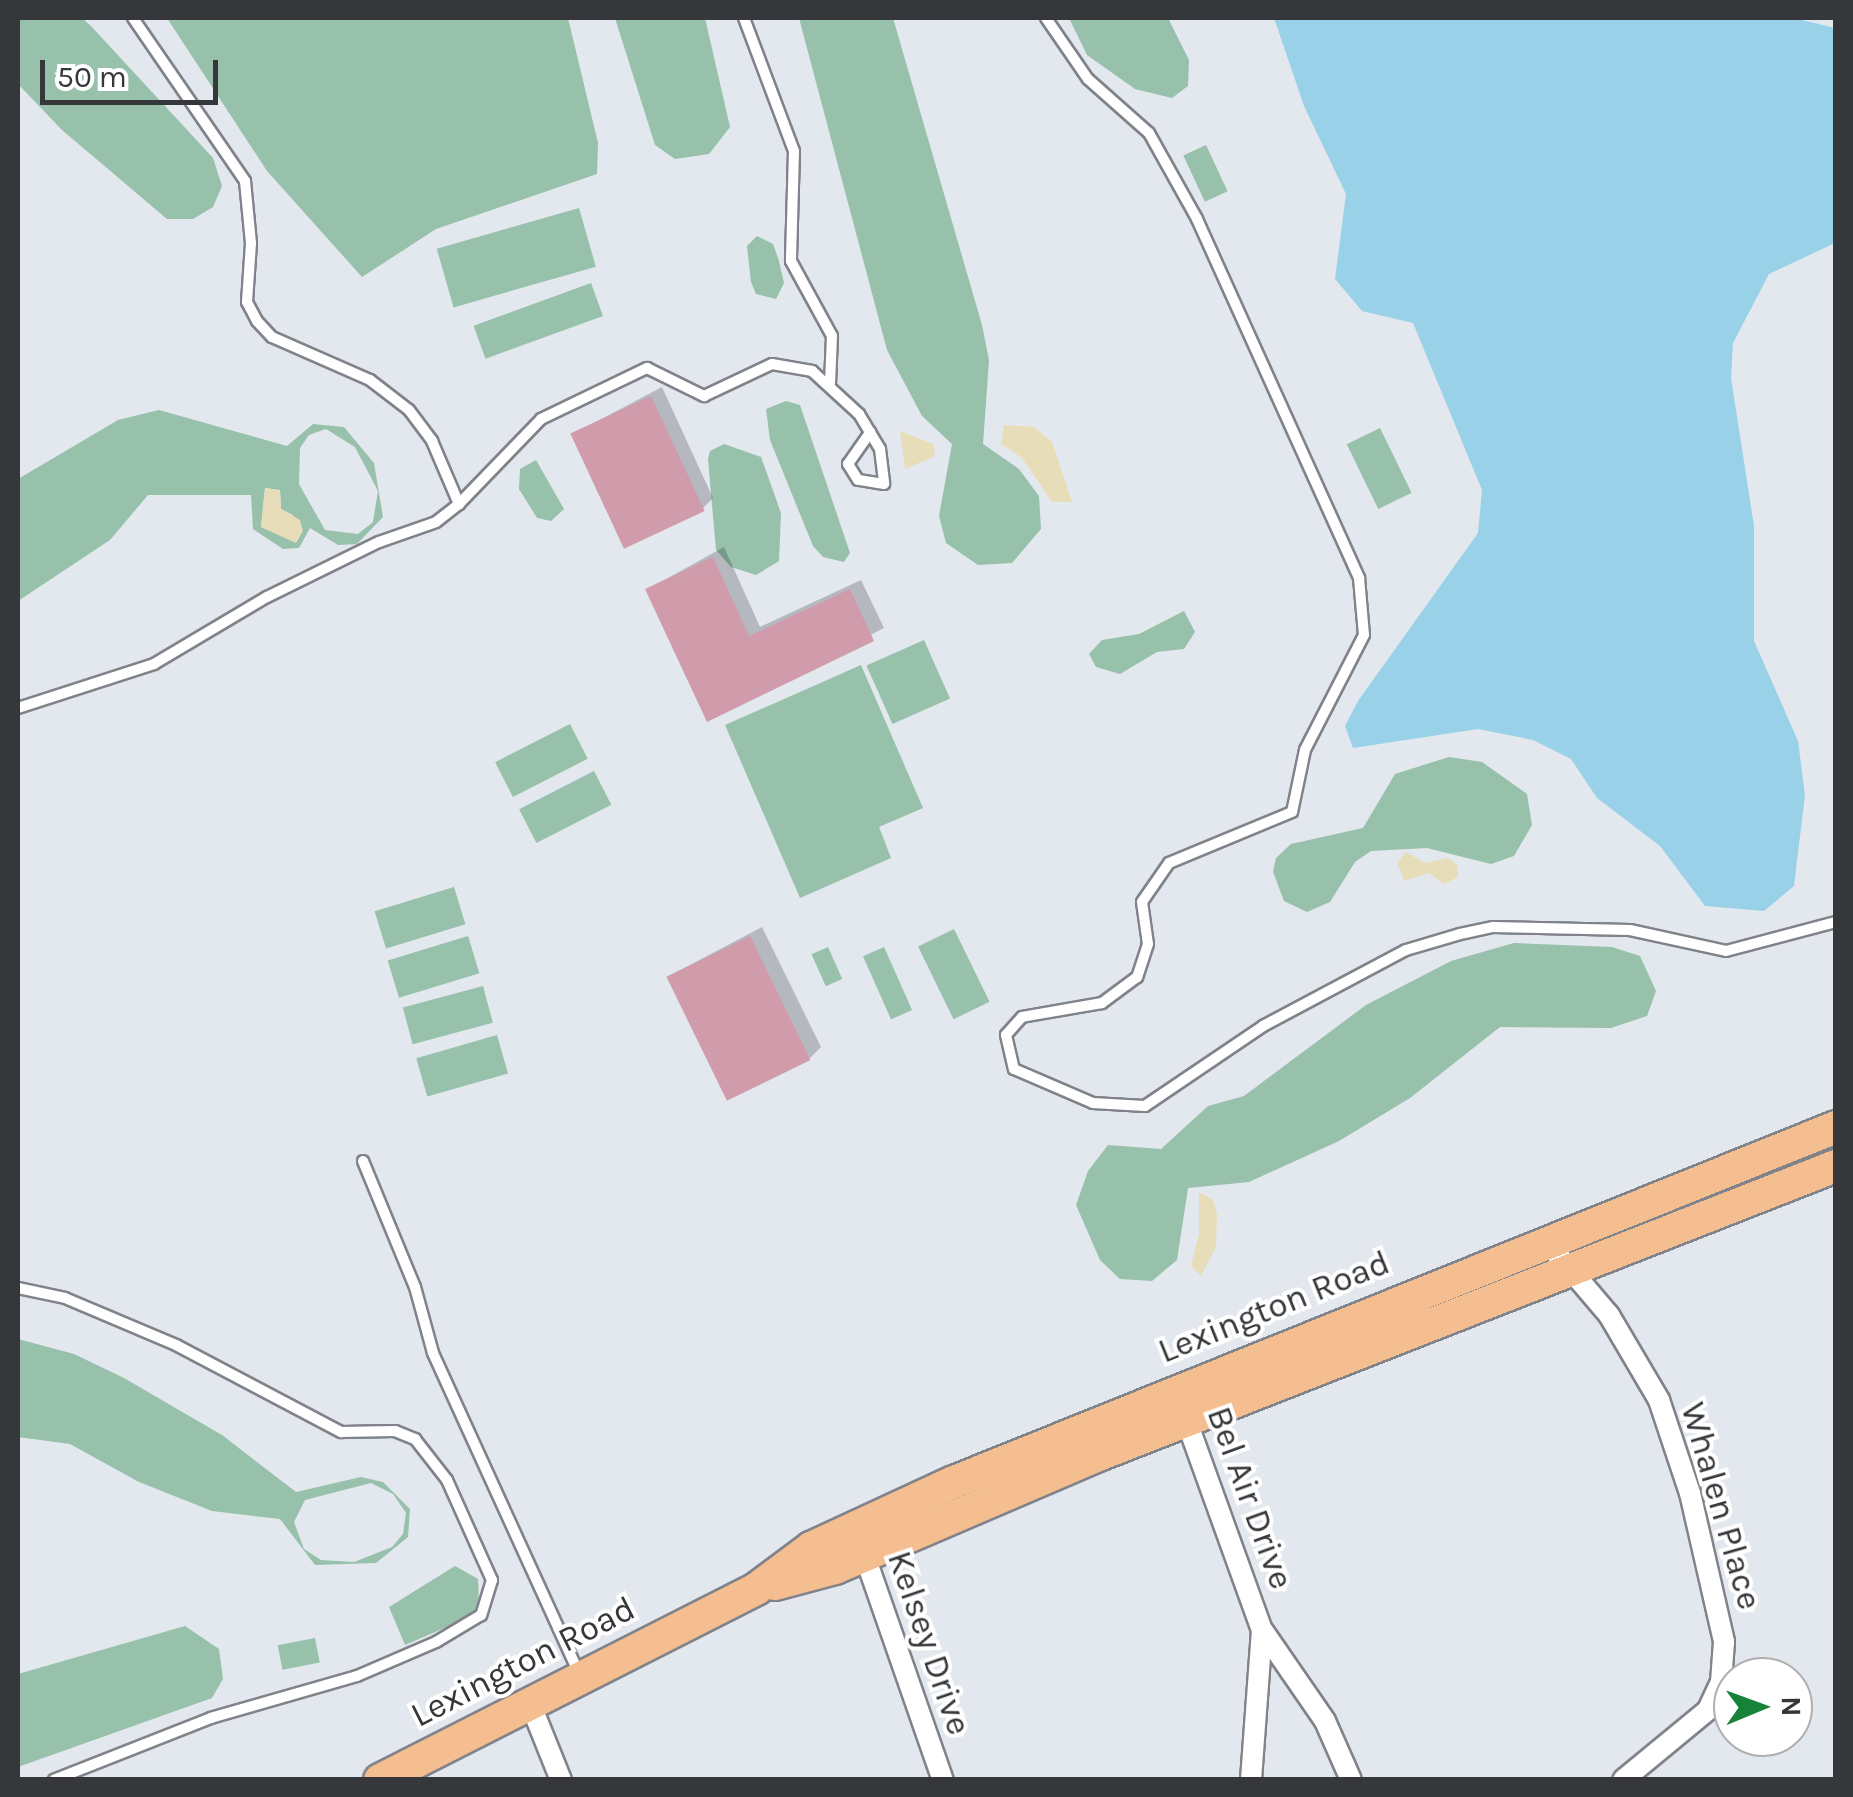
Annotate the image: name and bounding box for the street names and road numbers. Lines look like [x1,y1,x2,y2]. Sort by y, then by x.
street label: Lexington Road [1152,1241,1396,1373]
street label: Whalen Place [1671,1398,1771,1614]
street label: Bel Air Drive [1198,1401,1302,1595]
street label: Kelsey Drive [878,1546,980,1740]
street label: Lexington Road [404,1587,642,1737]

